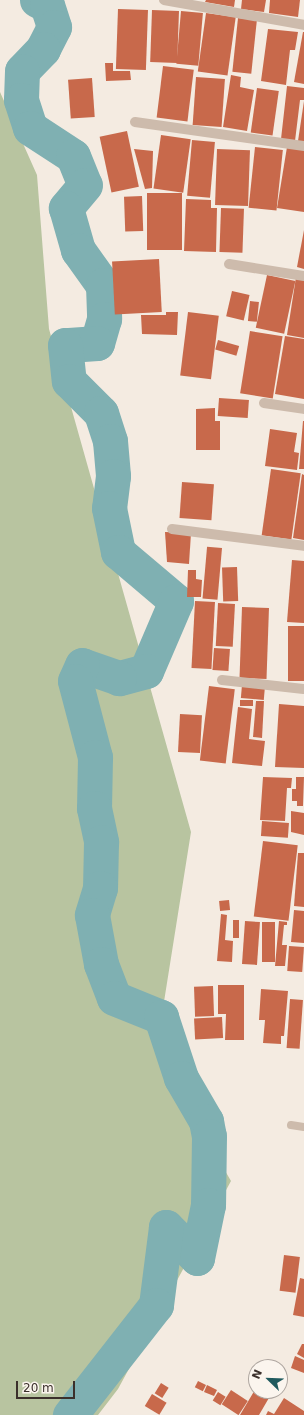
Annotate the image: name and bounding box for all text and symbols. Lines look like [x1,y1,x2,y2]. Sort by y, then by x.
north arrow [248,1359,288,1399]
text: N [250,1368,265,1381]
scale bar [18,1373,77,1399]
text: 20 m [23,1381,54,1395]

